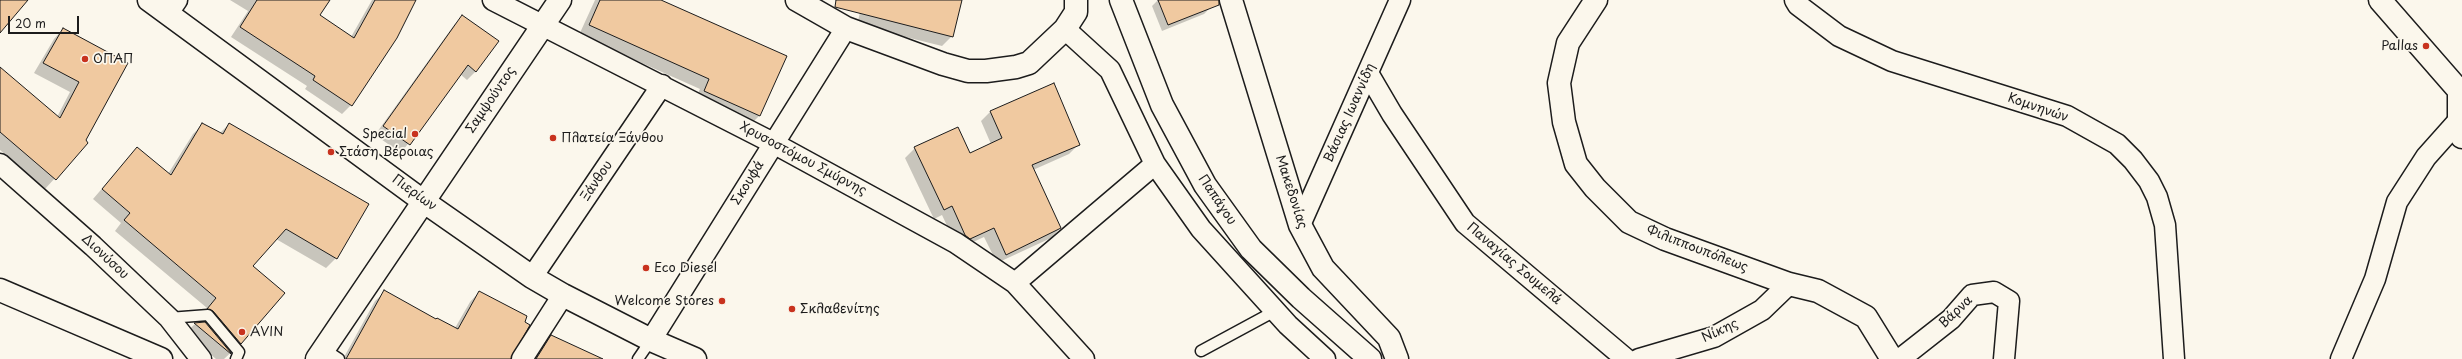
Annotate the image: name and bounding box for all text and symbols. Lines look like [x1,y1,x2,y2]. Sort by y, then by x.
scale bar [10,8,81,34]
text: 20 m [15,14,46,32]
place label: Pallas [2381,38,2418,54]
marker: Pallas [2421,41,2431,51]
place label: ΟΠΑΠ [93,51,133,67]
marker: ΟΠΑΠ [80,54,90,64]
street label: Βάσιας Ιωαννίδη [1321,61,1379,165]
street label: Σαμψούντος [463,64,519,136]
street label: Κομνηνών [2006,90,2070,126]
street label: Χρυσοστόμου Σμύρνης [737,119,869,199]
place label: Special [362,126,407,142]
marker: Special [410,129,420,139]
place label: Πλατεία Ξάνθου [561,130,664,146]
marker: Πλατεία Ξάνθου [548,133,558,143]
place label: Στάση Βέροιας [339,144,434,160]
marker: Στάση Βέροιας [326,147,336,157]
street label: Μακεδονίας [1272,153,1310,231]
street label: Ξάνθου [578,158,616,204]
street label: Σκουφά [728,158,768,208]
street label: Πιερίων [388,171,440,215]
street label: Παπάγου [1195,172,1239,228]
street label: Παναγίας Σουμελά [1464,220,1564,308]
street label: Φιλιππουπόλεως [1644,222,1750,276]
street label: Διονύσου [78,231,132,283]
place label: Eco Diesel [654,260,717,276]
marker: Eco Diesel [641,263,651,273]
place label: Welcome Stores [615,293,714,309]
street label: Βάρνα [1936,293,1976,331]
marker: Welcome Stores [717,296,727,306]
place label: Σκλαβενίτης [800,301,880,317]
marker: Σκλαβενίτης [787,304,797,314]
street label: Νίκης [1699,316,1741,346]
place label: AVIN [250,324,283,340]
marker: AVIN [237,327,247,337]

